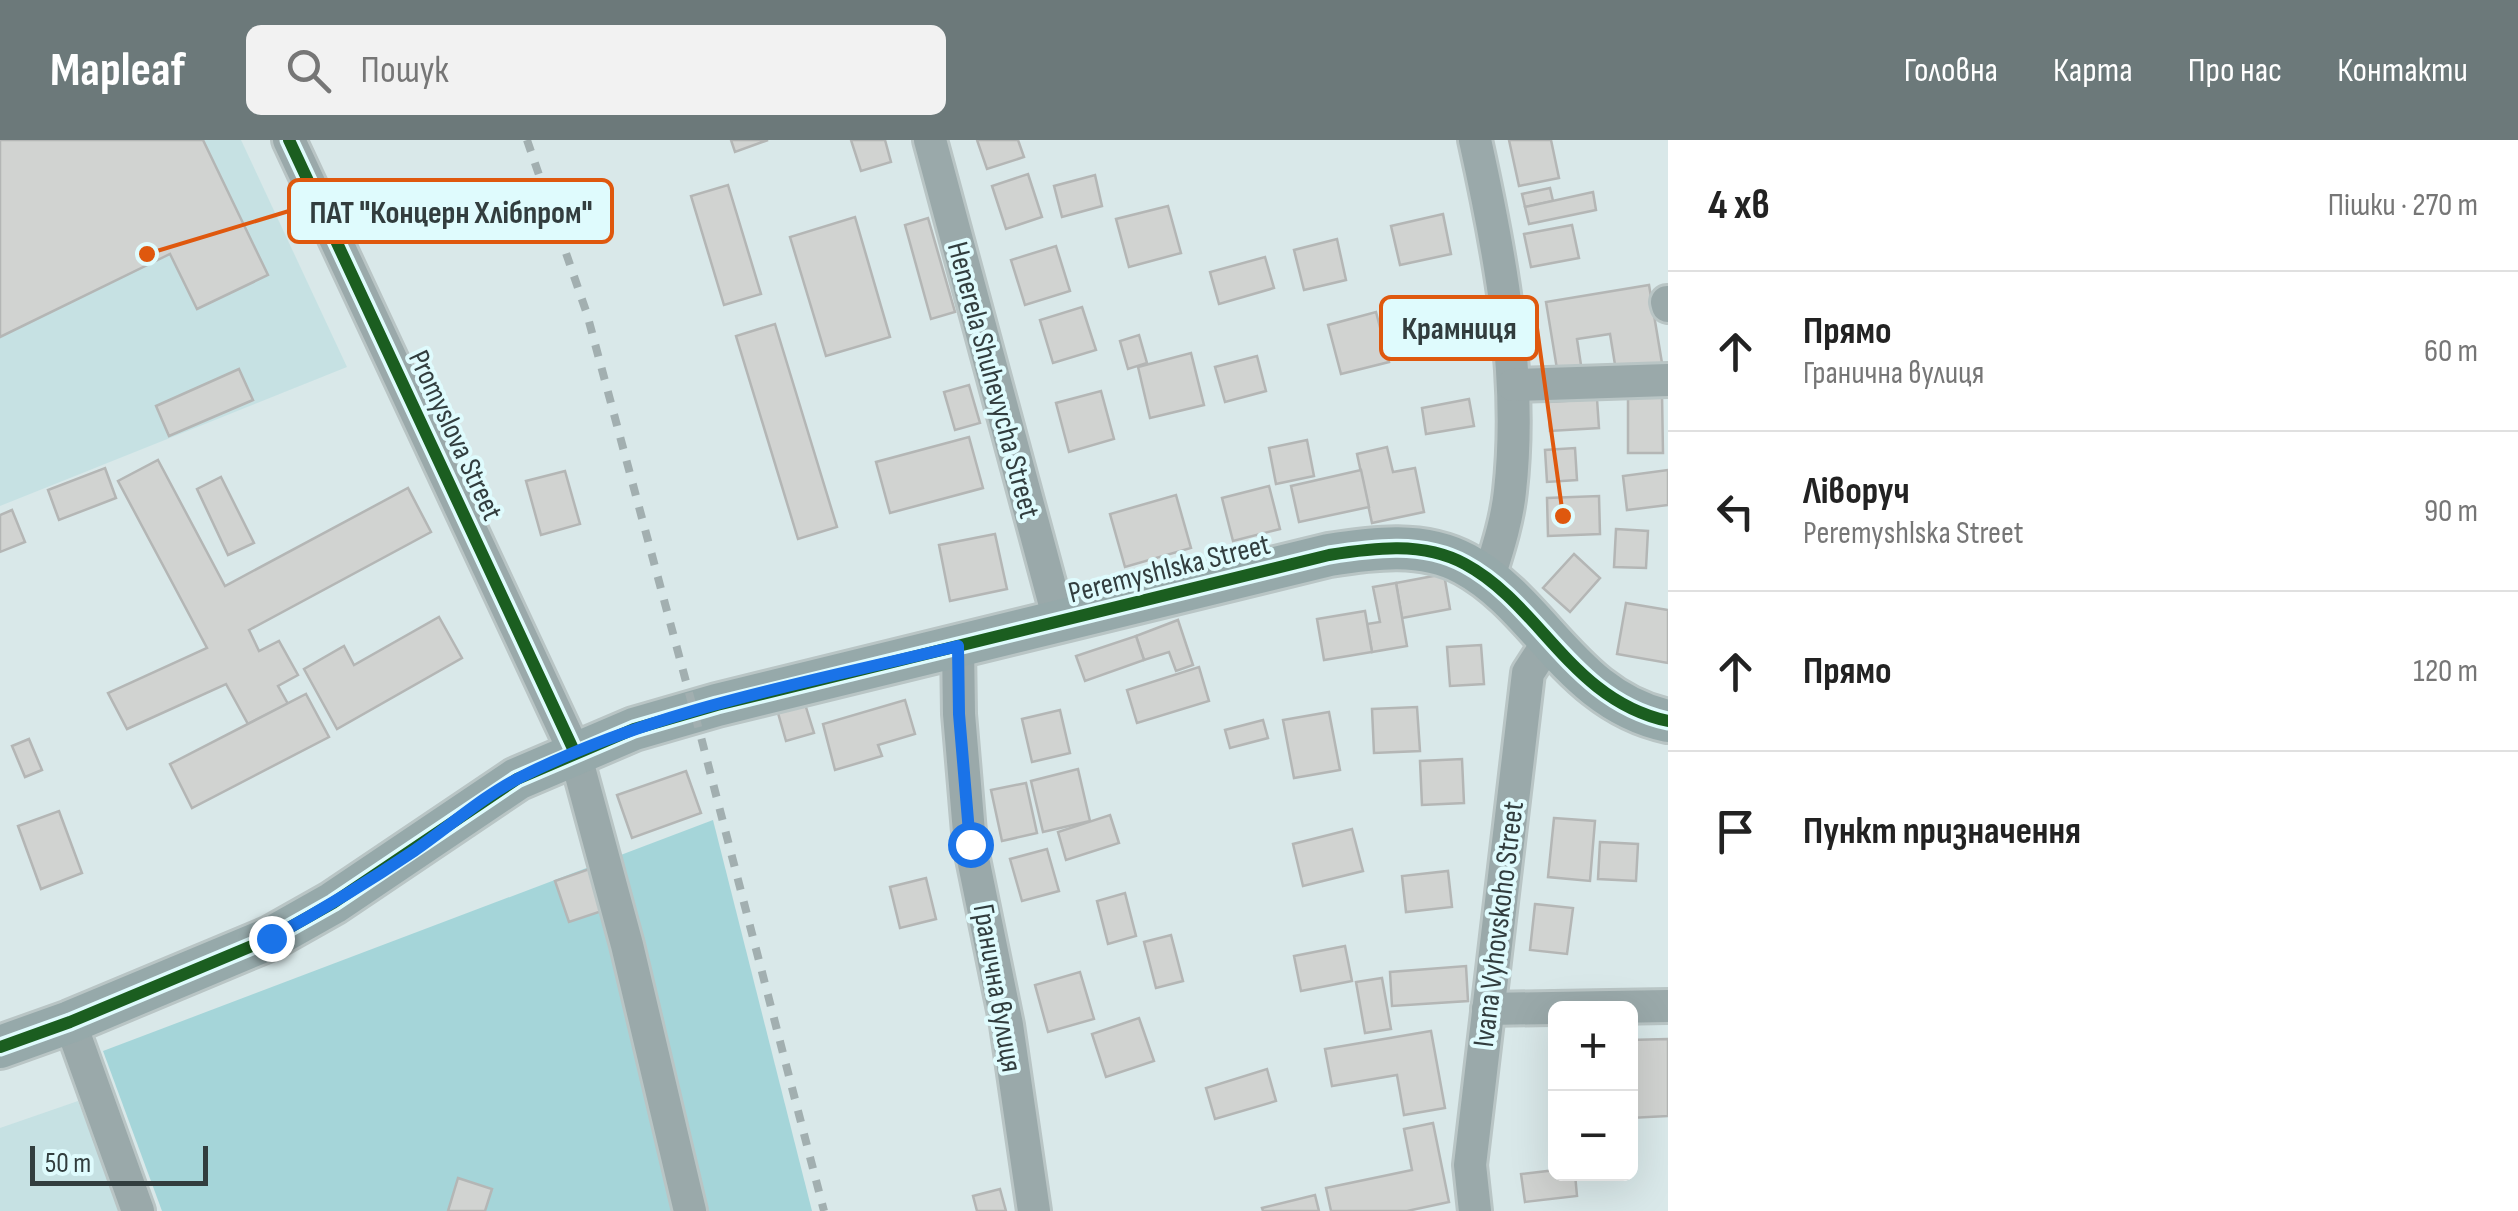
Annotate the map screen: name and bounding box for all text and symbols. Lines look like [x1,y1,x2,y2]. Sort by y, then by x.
search box [246,25,946,115]
text: Mapleaf [50,42,186,99]
icon: search [281,43,336,98]
text: Пошук [361,48,449,93]
text: Головна [1904,49,1998,92]
text: Карта [2053,49,2133,92]
text: Про нас [2188,49,2282,92]
text: Контакти [2337,49,2468,92]
callout: ПАТ "Концерн Хлібпром" [289,180,612,242]
text: 4 хв [1708,180,1770,231]
text: Пішки · 270 m [2328,186,2478,225]
text: ПАТ "Концерн Хлібпром" [310,194,592,233]
street label: Henerela Shuhevycha Street [939,238,1047,522]
callout: Крамниця [1381,297,1537,359]
text: Прямо [1803,309,1892,354]
text: Крамниця [1401,310,1517,349]
icon: ahead [1708,324,1763,379]
text: 60 m [2424,332,2478,371]
street label: Promyslova Street [400,345,510,526]
text: Гранична вулиця [1803,354,1984,393]
text: Ліворуч [1803,469,1910,514]
icon: left [1708,484,1763,539]
text: 90 m [2424,492,2478,531]
text: Peremyshlska Street [1803,514,2023,553]
street label: Peremyshlska Street [1065,527,1274,611]
icon: ahead [1708,644,1763,699]
text: Прямо [1803,649,1892,694]
text: 120 m [2413,652,2478,691]
street label: Ivana Vyhovskoho Street [1466,799,1532,1049]
icon: arrive [1708,804,1763,859]
text: Пункт призначення [1803,809,2081,854]
route start [948,822,994,868]
street label: Гранична вулиця [965,901,1029,1075]
route end [249,916,295,962]
map controls [1548,1001,1638,1181]
button: + [1548,1001,1638,1091]
button: − [1548,1091,1638,1181]
scale bar [30,1141,208,1186]
text: 50 m [45,1147,91,1180]

